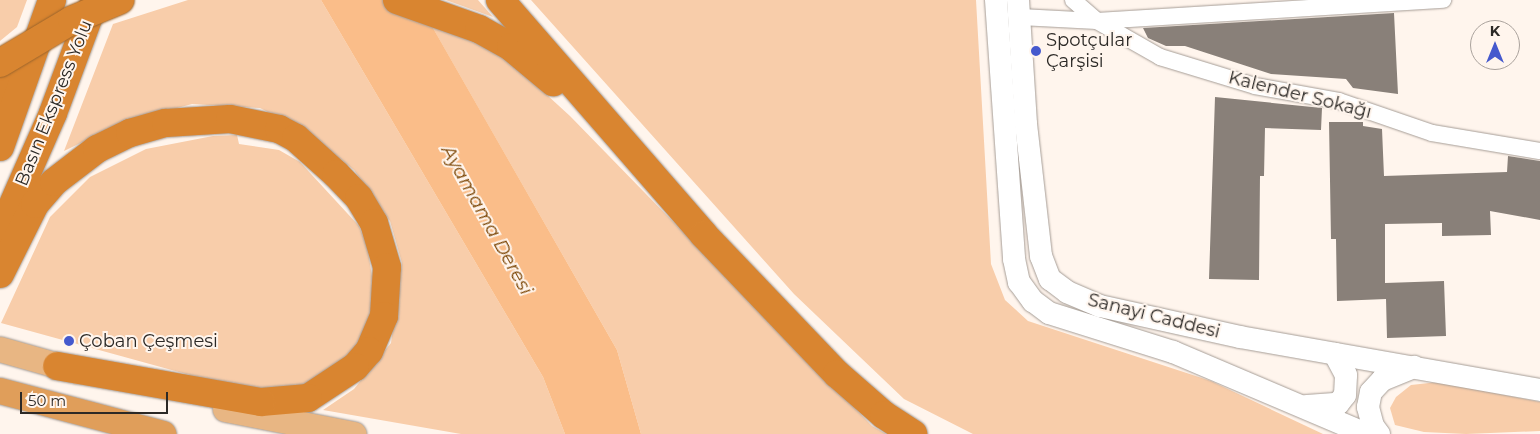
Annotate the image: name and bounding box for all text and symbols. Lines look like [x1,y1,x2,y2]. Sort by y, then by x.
street label: Basın Ekspress Yolu [11,17,97,189]
north arrow [1470,20,1520,70]
text: K [1490,22,1500,40]
place label: Spotçular Çarşisi [1046,30,1132,72]
marker: Spotçular Çarşisi [1030,45,1042,57]
street label: Kalender Sokağı [1226,67,1374,123]
water label: Ayamama Deresi [436,141,538,299]
street label: Sanayi Caddesi [1086,289,1222,343]
place label: Çoban Çeşmesi [79,330,218,352]
marker: Çoban Çeşmesi [63,335,75,347]
scale bar [22,382,170,414]
text: 50 m [28,391,66,410]

